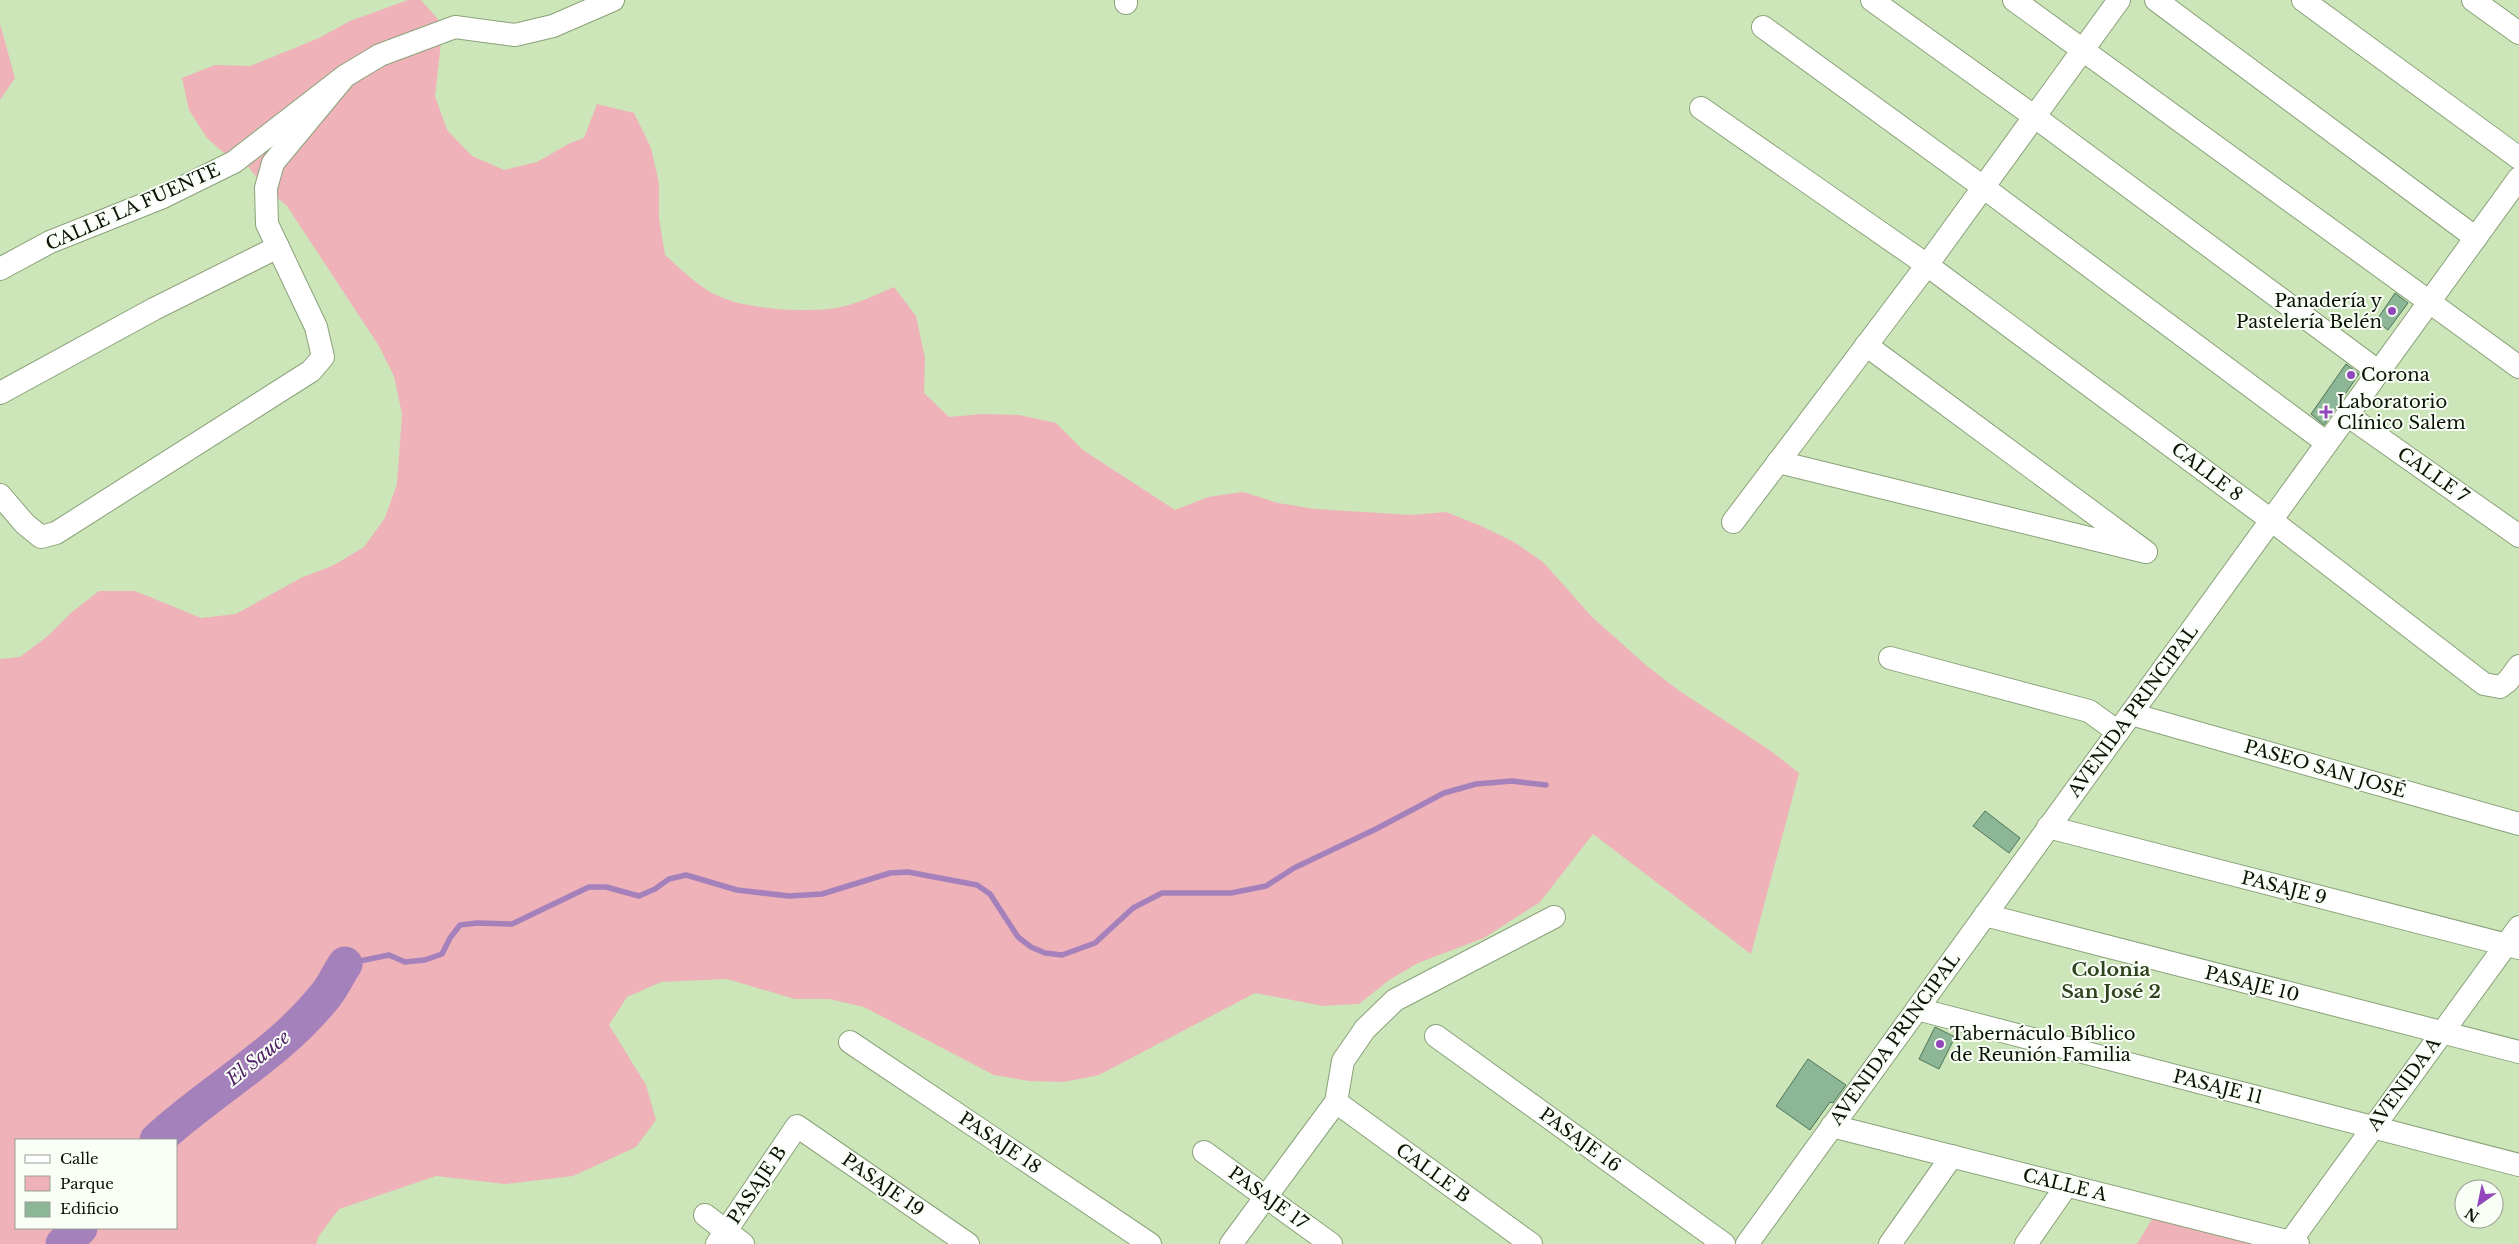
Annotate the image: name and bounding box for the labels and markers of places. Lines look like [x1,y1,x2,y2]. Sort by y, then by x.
place label: Panadería y Pastelería Belén [2236,290,2382,333]
marker: Panadería y Pastelería Belén [2386,305,2398,317]
place label: Corona [2361,364,2430,386]
marker: Corona [2345,369,2357,381]
place label: Laboratorio Clínico Salem [2337,391,2466,434]
marker: Laboratorio Clínico Salem [2319,405,2333,419]
place label: Tabernáculo Bíblico de Reunión Familia [1950,1023,2136,1066]
marker: Tabernáculo Bíblico de Reunión Familia [1934,1038,1946,1050]

